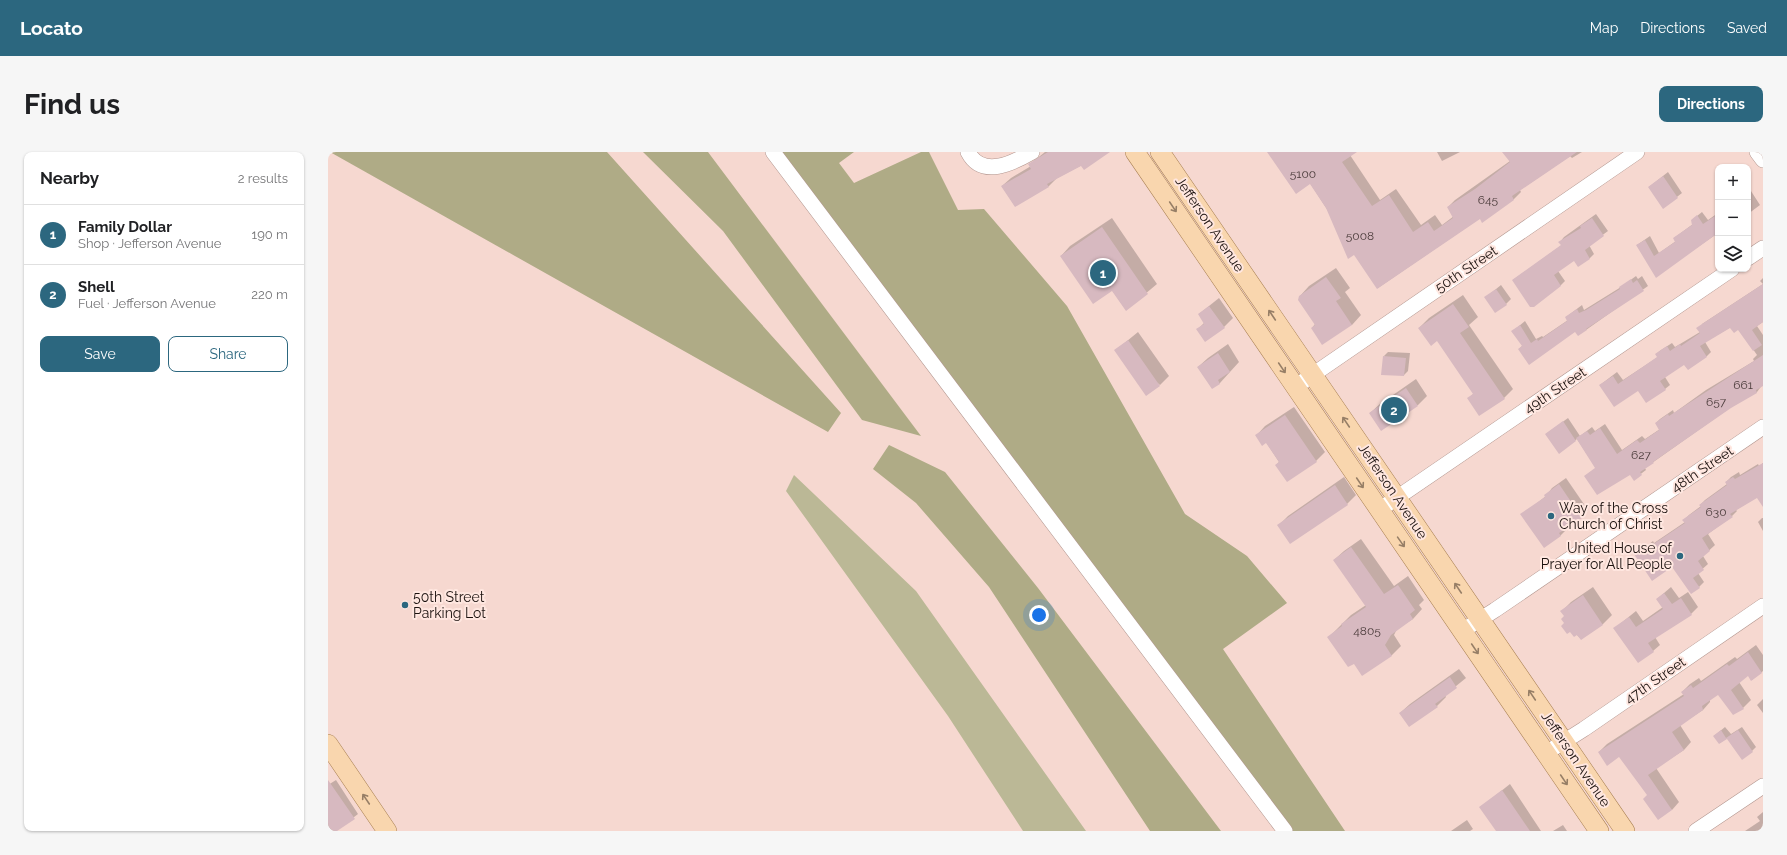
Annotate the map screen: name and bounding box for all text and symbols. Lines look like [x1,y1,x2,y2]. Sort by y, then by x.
text: Locato [20,17,83,39]
text: Map [1590,20,1618,36]
text: Directions [1640,20,1705,36]
text: Saved [1727,20,1767,36]
button: Directions [1659,86,1763,122]
text: Find us [24,88,120,121]
map controls [1715,164,1751,272]
button: + [1715,164,1751,200]
house number: 5100 [1290,167,1316,181]
text: Nearby [40,168,99,188]
text: 2 results [238,171,288,186]
street label: Jefferson Avenue [1172,173,1248,275]
house number: 645 [1478,193,1499,207]
button: − [1715,200,1751,236]
one-way arrow [1169,202,1177,213]
text: Family Dollar [78,218,172,236]
text: 1 [50,227,56,242]
text: 190 m [252,227,288,242]
house number: 5008 [1346,229,1374,243]
text: Shop · Jefferson Avenue [78,236,221,251]
button: layers [1715,236,1751,272]
street label: 50th Street [1432,242,1500,296]
pin: 1 [1090,258,1116,288]
text: Shell [78,278,115,296]
text: 2 [49,287,57,302]
text: 220 m [251,287,288,302]
text: Fuel · Jefferson Avenue [78,296,216,311]
one-way arrow [1268,310,1276,321]
button: Save [40,336,160,372]
button: Share [168,336,288,372]
one-way arrow [1278,362,1286,373]
street label: 49th Street [1521,363,1589,417]
house number: 661 [1733,378,1753,392]
pin: 2 [1381,395,1407,425]
house number: 657 [1706,395,1727,409]
one-way arrow [1342,417,1350,428]
street label: Jefferson Avenue [1355,440,1431,542]
street label: 48th Street [1668,442,1736,496]
house number: 627 [1631,448,1652,462]
one-way arrow [1356,477,1364,488]
place label: Way of the Cross Church of Christ [1559,500,1668,532]
house number: 630 [1706,505,1727,519]
marker: Way of the Cross Church of Christ [1546,511,1556,521]
one-way arrow [1397,536,1405,547]
place label: United House of Prayer for All People [1541,540,1673,572]
marker: United House of Prayer for All People [1675,551,1685,561]
one-way arrow [1454,582,1462,593]
place label: 50th Street Parking Lot [413,589,486,621]
marker: 50th Street Parking Lot [400,600,410,610]
your location [1029,605,1049,625]
house number: 4805 [1353,624,1381,638]
one-way arrow [1471,643,1479,654]
street label: 47th Street [1622,653,1689,707]
one-way arrow [1528,690,1536,701]
street label: Jefferson Avenue [1538,708,1614,810]
one-way arrow [1560,774,1568,785]
one-way arrow [361,793,369,805]

